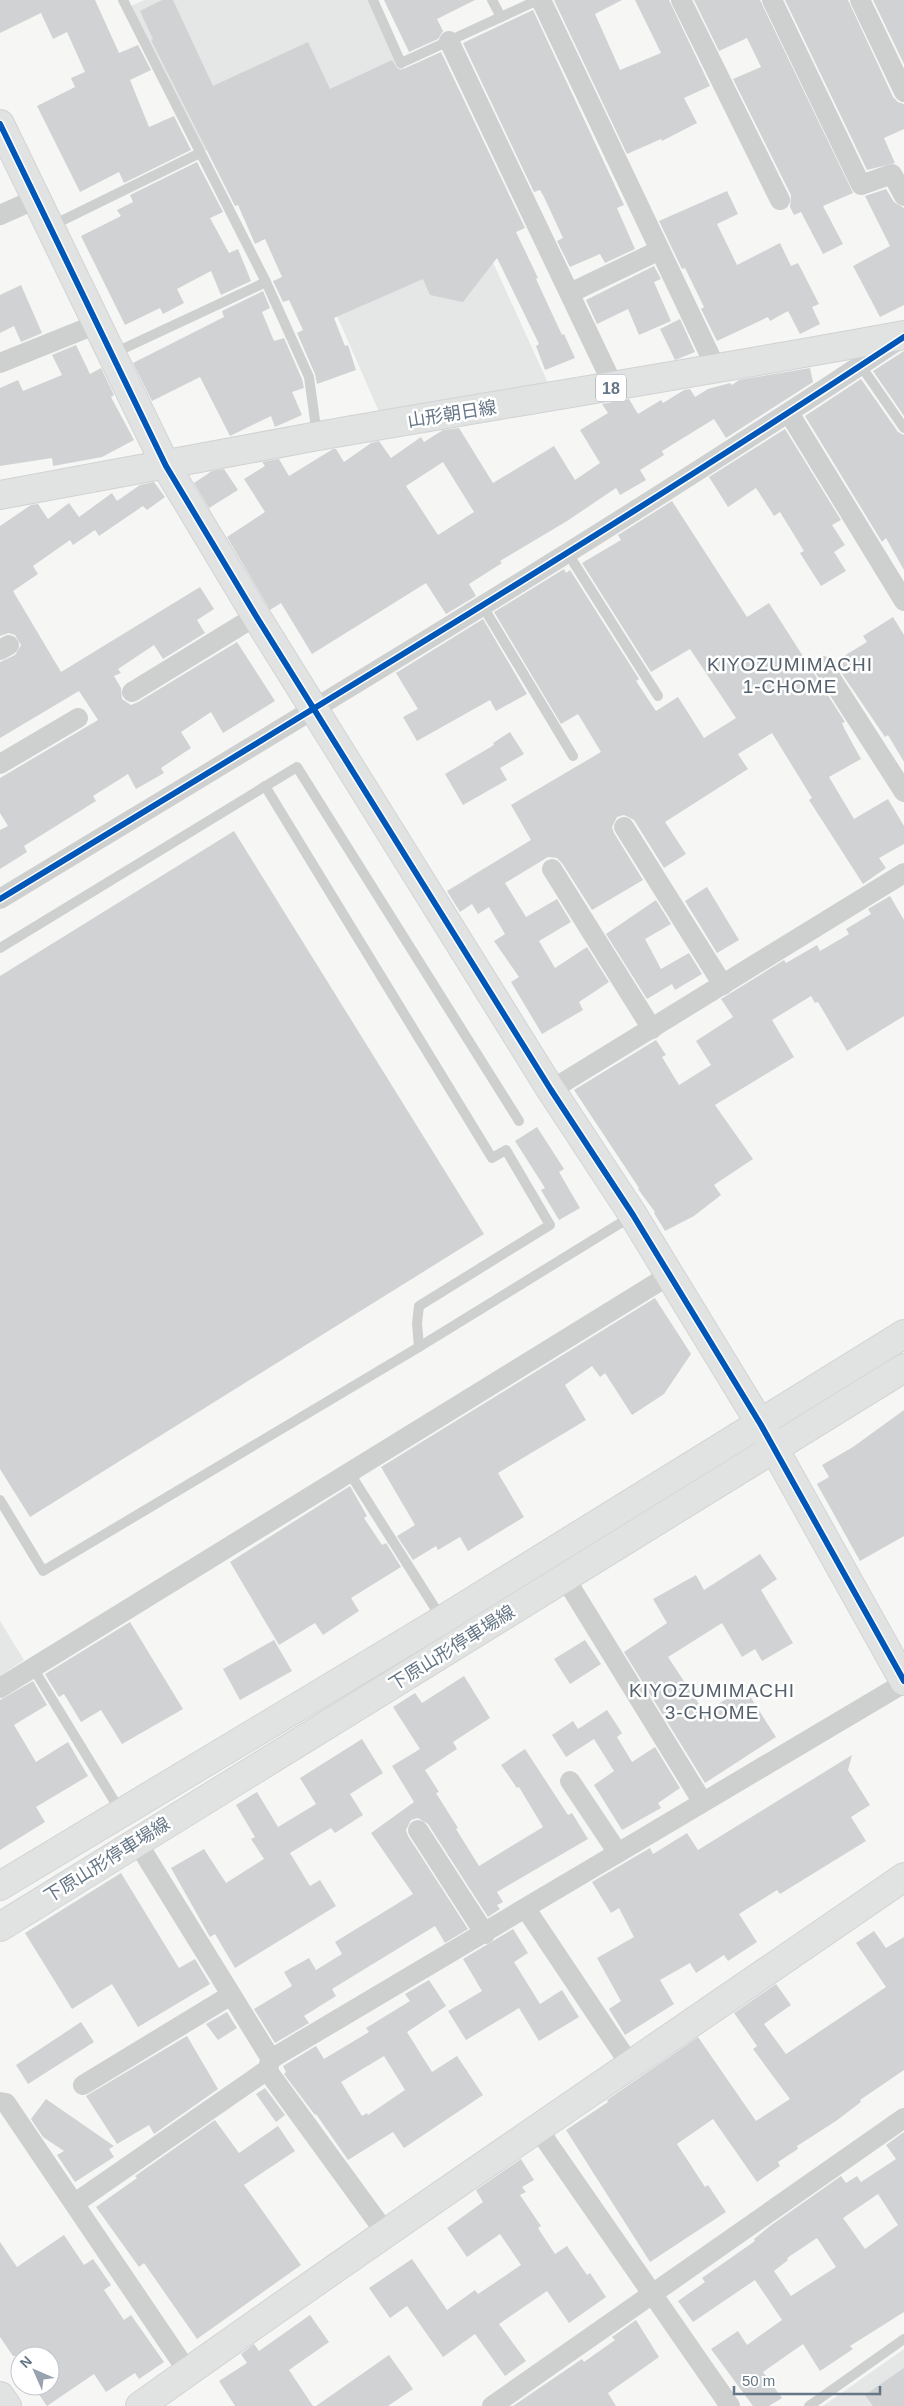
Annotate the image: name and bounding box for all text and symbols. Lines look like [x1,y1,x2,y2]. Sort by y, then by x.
road number: 18 [596,374,626,402]
street label: 山形朝日線 [406,397,498,431]
district label: KIYOZUMIMACHI 1-CHOME [707,654,873,697]
street label: 下原山形停車場線 [386,1601,518,1695]
district label: KIYOZUMIMACHI 3-CHOME [629,1680,795,1723]
street label: 下原山形停車場線 [41,1813,173,1907]
north arrow [10,2346,60,2396]
text: N [17,2353,35,2371]
scale bar [734,2364,880,2396]
text: 50 m [742,2372,775,2389]

